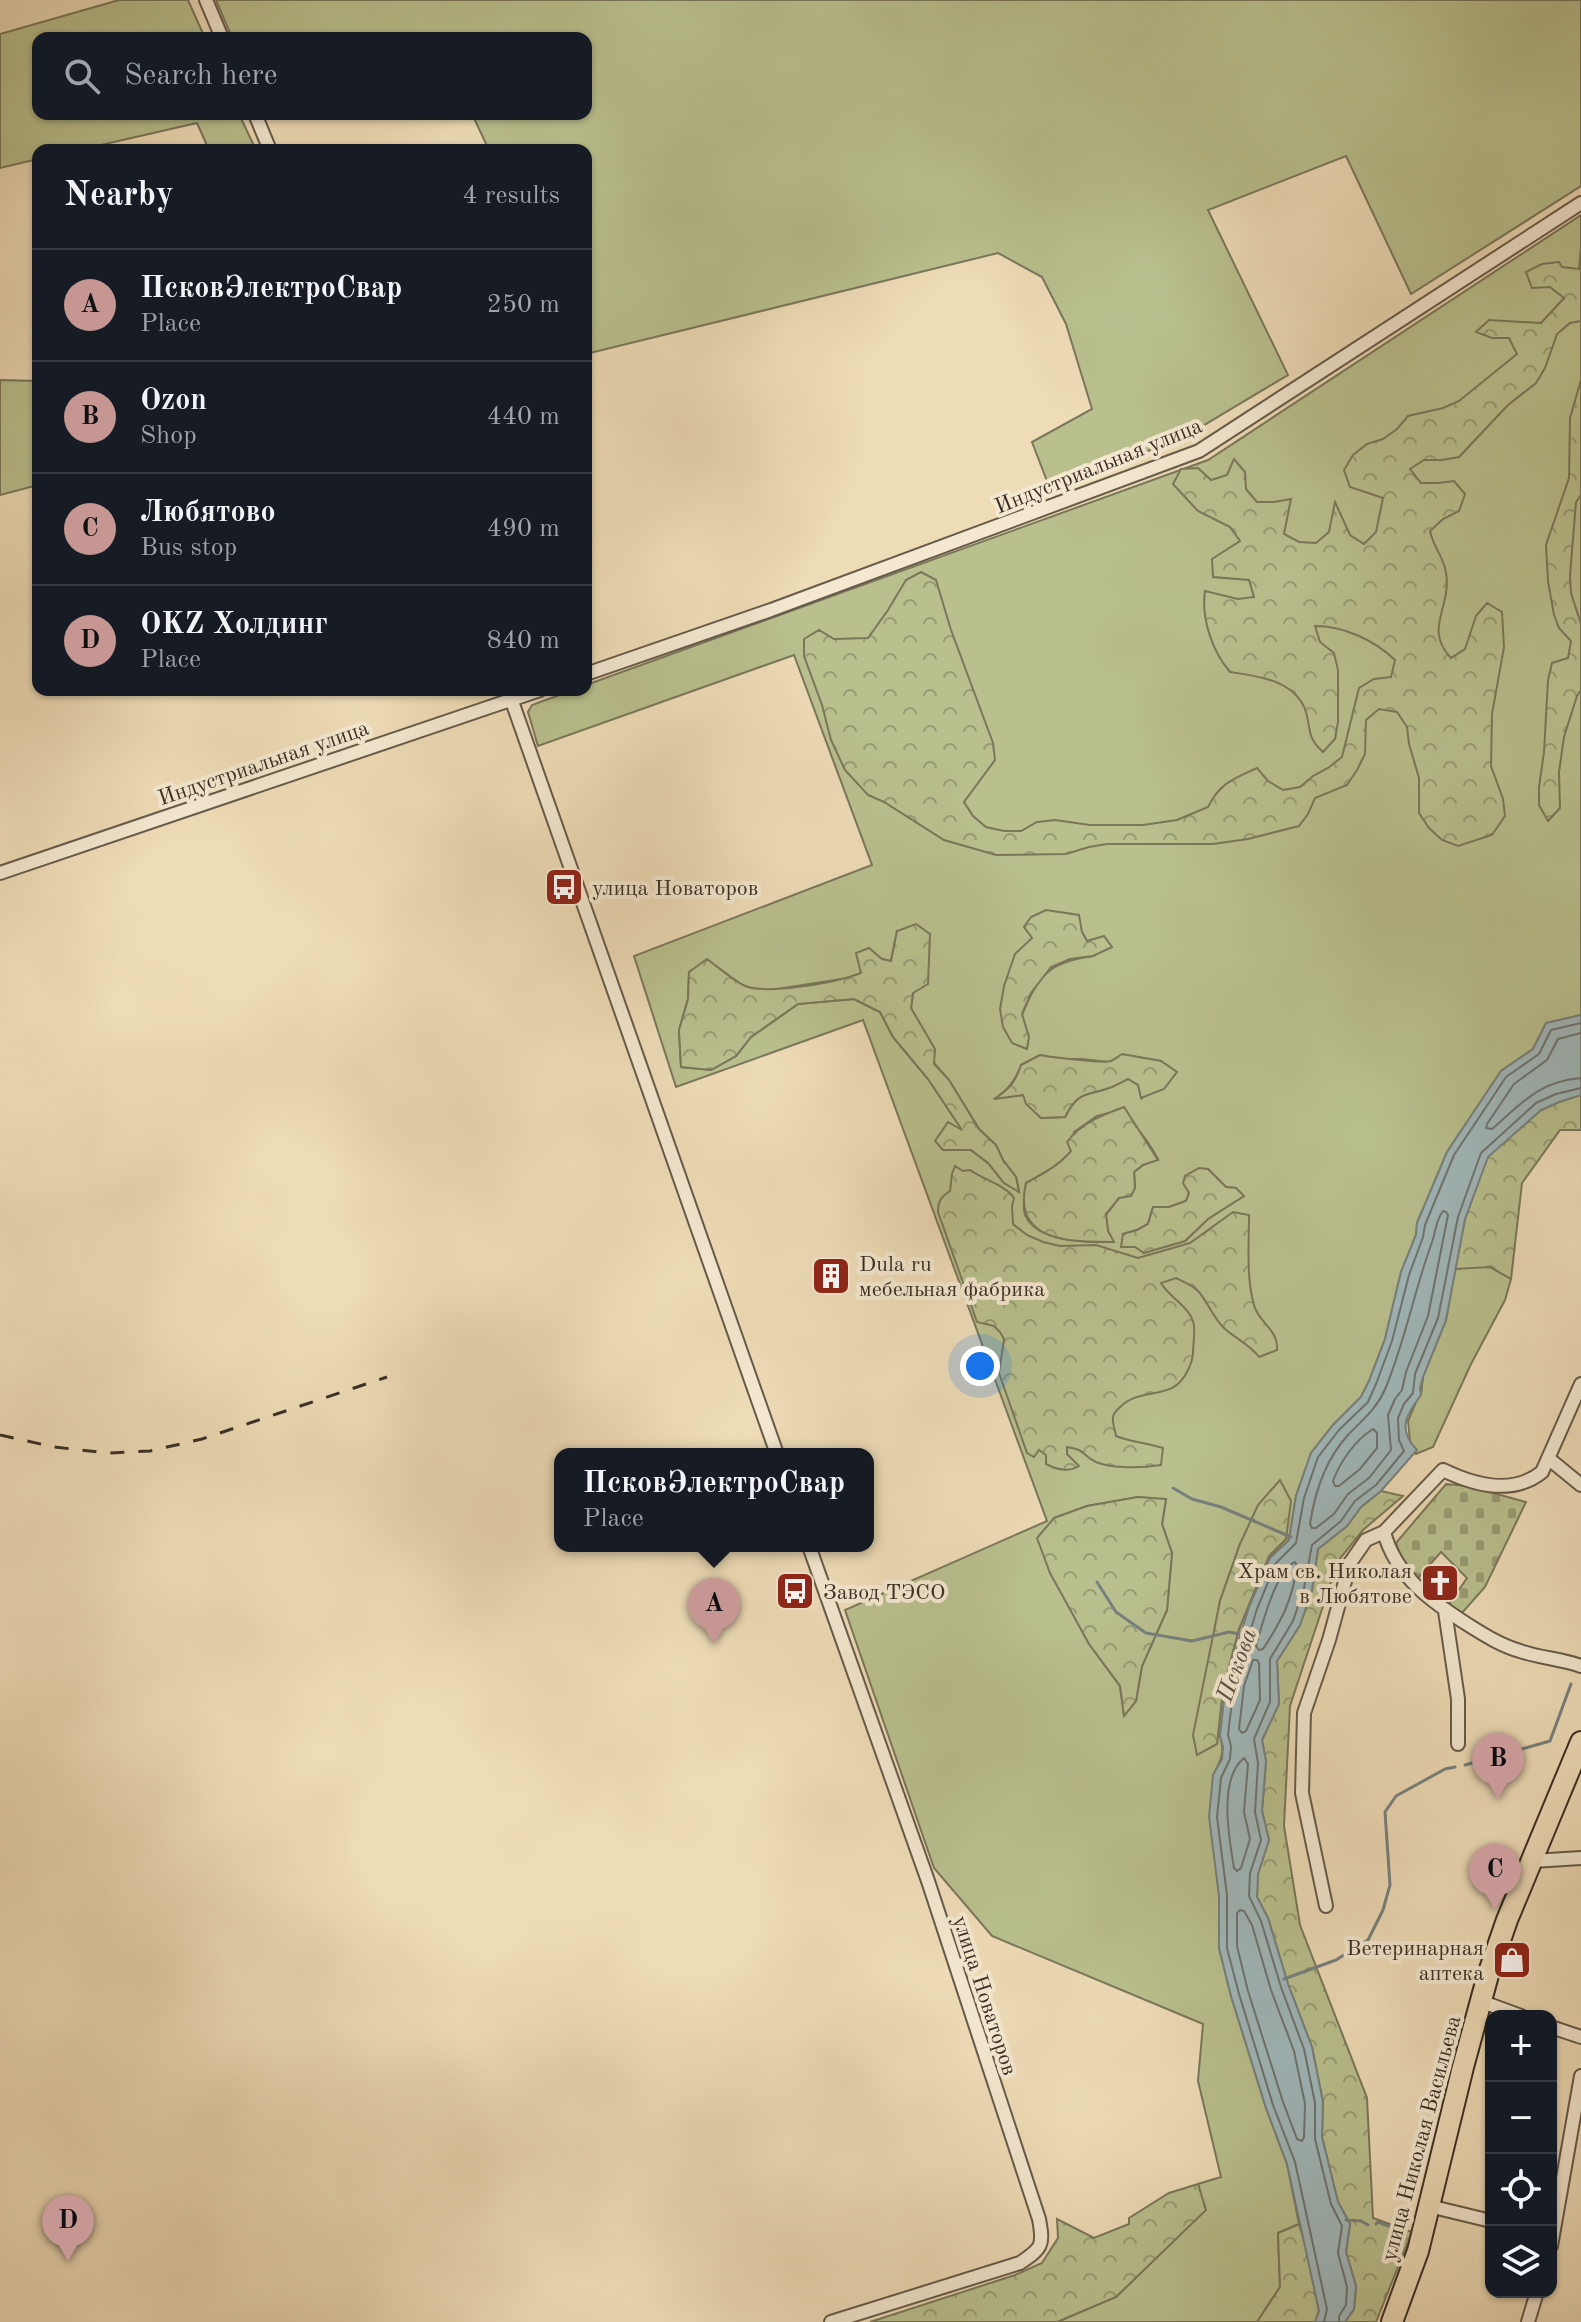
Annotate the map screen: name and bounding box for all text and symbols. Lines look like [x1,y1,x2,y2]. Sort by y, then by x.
search box [32,32,592,120]
icon: search [60,54,104,98]
text: Search here [124,61,278,91]
text: Nearby [64,179,174,213]
text: 4 results [462,183,560,209]
text: ПсковЭлектроСвар [140,274,402,304]
text: A [80,292,100,318]
text: 250 m [487,292,560,318]
text: Place [140,311,201,337]
text: Ozon [140,386,207,416]
text: B [81,404,99,430]
text: 440 m [487,404,560,430]
street label: Индустриальная улица [992,415,1206,519]
text: Shop [140,423,197,449]
text: Любятово [140,498,276,528]
text: C [81,516,99,542]
text: 490 m [487,516,560,542]
text: Bus stop [140,535,237,561]
text: OKZ Холдинг [140,610,328,640]
text: D [80,628,100,654]
text: 840 m [487,628,560,654]
text: Place [140,647,201,673]
street label: Индустриальная улица [155,717,372,810]
bus stop icon: улица Новаторов [543,866,585,908]
place label: улица Новаторов [592,878,758,900]
place label: Dula ru мебельная фабрика [859,1254,1045,1301]
building icon: Dula ru мебельная фабрика [810,1255,852,1297]
your location [960,1346,1000,1386]
popup [554,1448,874,1552]
text: ПсковЭлектроСвар [583,1469,845,1499]
text: Place [583,1506,644,1532]
place label: Храм св. Николая в Любятове [1237,1561,1412,1608]
church icon: Храм св. Николая в Любятове [1419,1562,1461,1604]
bus stop icon: Завод ТЭСО [774,1570,816,1612]
pin: A [688,1578,740,1644]
place label: Завод ТЭСО [823,1582,945,1604]
water label: Пскова [1213,1626,1262,1707]
pin: B [1472,1733,1524,1799]
pin: C [1469,1844,1521,1910]
street label: улица Новаторов [948,1913,1020,2078]
place label: Ветеринарная аптека [1346,1938,1484,1985]
shop icon: Ветеринарная аптека [1491,1939,1533,1981]
map controls [1485,2010,1557,2298]
button: + [1485,2010,1557,2082]
street label: улица Николая Васильева [1379,2013,1465,2264]
button: − [1485,2082,1557,2154]
button: locate [1485,2154,1557,2226]
pin: D [42,2195,94,2261]
button: layers [1485,2226,1557,2298]

